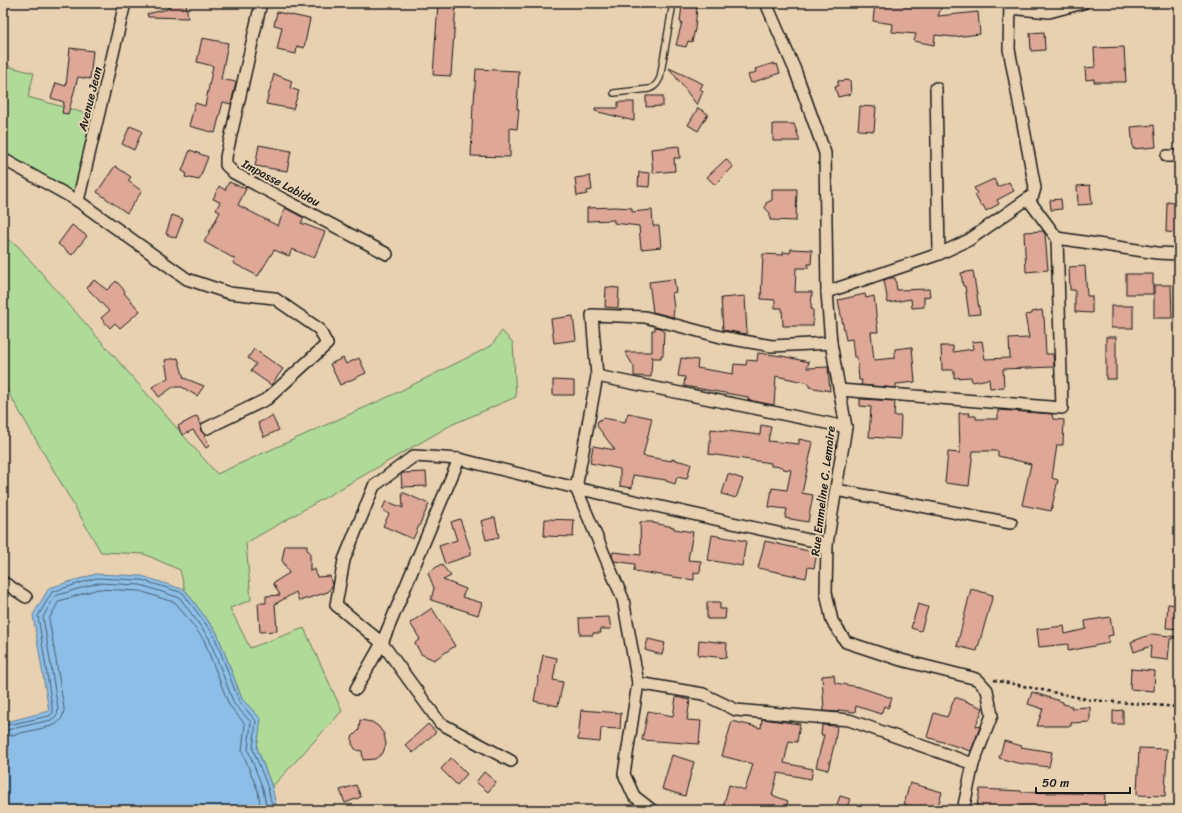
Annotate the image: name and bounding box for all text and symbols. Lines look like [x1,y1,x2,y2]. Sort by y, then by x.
street label: Avenue Jean [71,64,109,135]
street label: Impasse Labidou [237,153,325,213]
street label: Rue Emmeline C. Lemaire [804,424,842,557]
scale bar [1036,769,1130,795]
text: 50 m [1042,772,1069,794]

